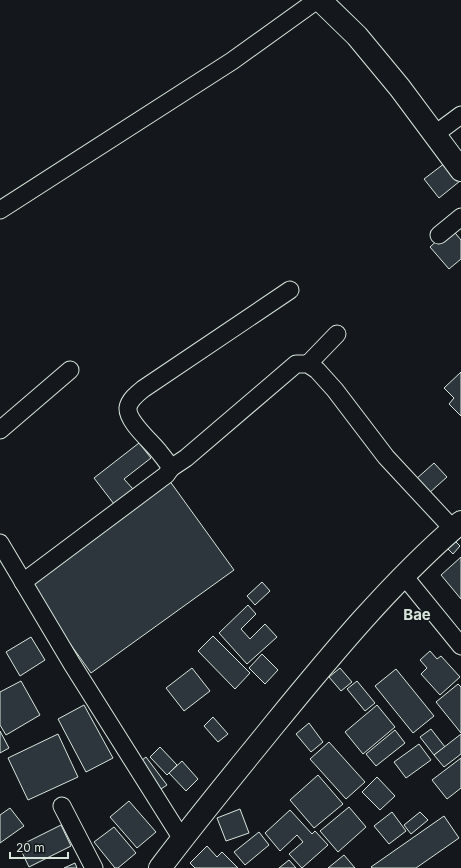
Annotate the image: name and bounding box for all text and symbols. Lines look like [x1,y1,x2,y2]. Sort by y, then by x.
district label: Bae [403,605,431,624]
scale bar [10,834,68,860]
text: 20 m [16,840,45,855]

